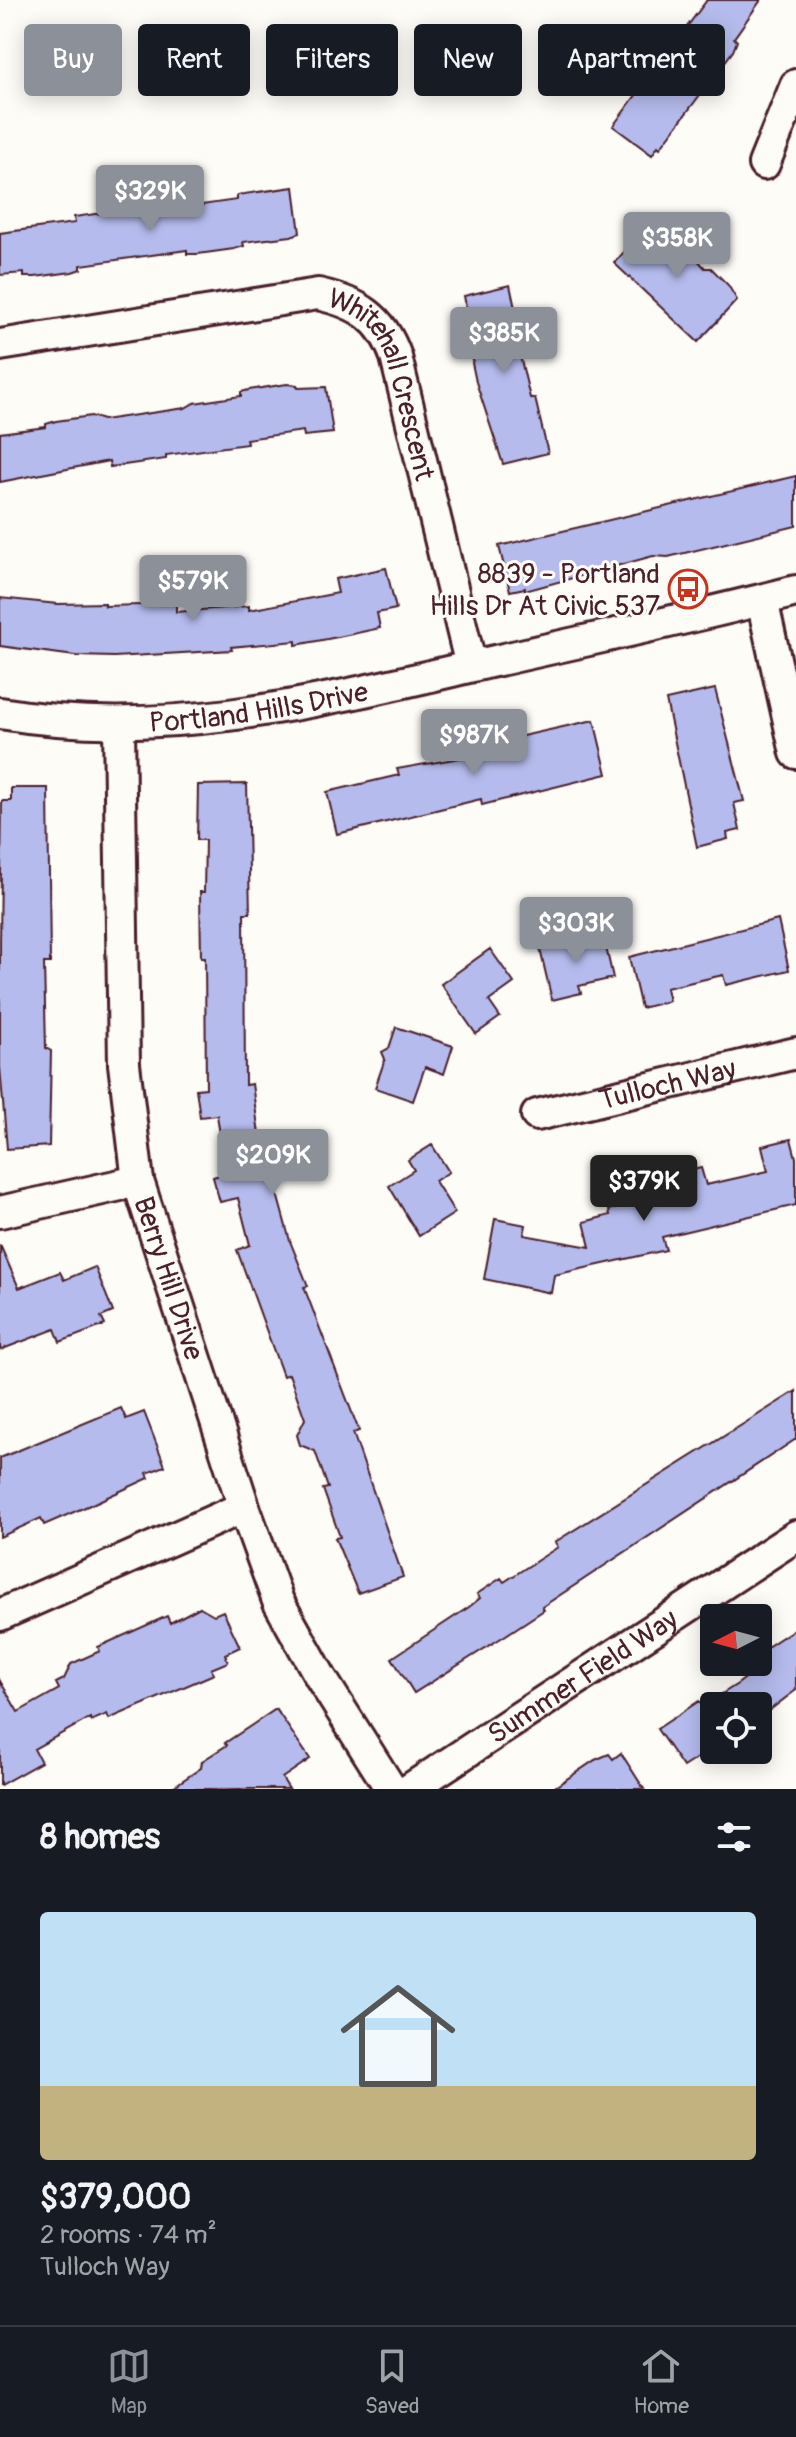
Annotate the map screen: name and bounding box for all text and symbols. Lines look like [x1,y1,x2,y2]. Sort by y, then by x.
chip: Buy [24,24,122,96]
chip: Rent [138,24,250,96]
chip: Filters [266,24,398,96]
chip: New [414,24,522,96]
chip: Apartment [538,24,725,96]
pin: $329K [94,165,206,233]
text: $329K [114,175,186,207]
pin: $358K [621,212,733,280]
text: $358K [641,222,713,254]
street label: Whitehall Crescent [323,281,442,485]
pin: $385K [448,307,560,375]
text: $385K [468,317,540,349]
pin: $579K [137,555,249,623]
place label: 8839 - Portland Hills Dr At Civic 537 [430,557,660,624]
text: $579K [157,565,229,597]
bus stop icon: 8839 - Portland Hills Dr At Civic 537 [667,568,709,610]
street label: Portland Hills Drive [148,675,371,741]
pin: $987K [418,709,530,777]
text: $987K [439,719,509,751]
pin: $303K [520,897,632,965]
text: $303K [538,907,614,939]
street label: Tulloch Way [596,1052,740,1119]
pin: $209K [217,1129,329,1197]
text: $209K [235,1139,311,1171]
pin: $379K [588,1155,700,1223]
text: $379K [608,1165,680,1197]
street label: Berry Hill Drive [125,1192,211,1365]
street label: Summer Field Way [481,1602,685,1752]
north arrow [700,1604,772,1676]
map controls [700,1604,772,1764]
button: locate [700,1692,772,1764]
icon: filters [712,1815,756,1859]
text: 8 homes [40,1816,160,1859]
icon: home [326,1964,470,2108]
text: $379,000 [40,2176,191,2219]
text: 2 rooms · 74 m² [40,2219,217,2251]
text: Tulloch Way [40,2251,170,2283]
tab: Map [107,2344,151,2420]
tab: Saved [365,2344,420,2420]
tab: Home [634,2344,689,2420]

